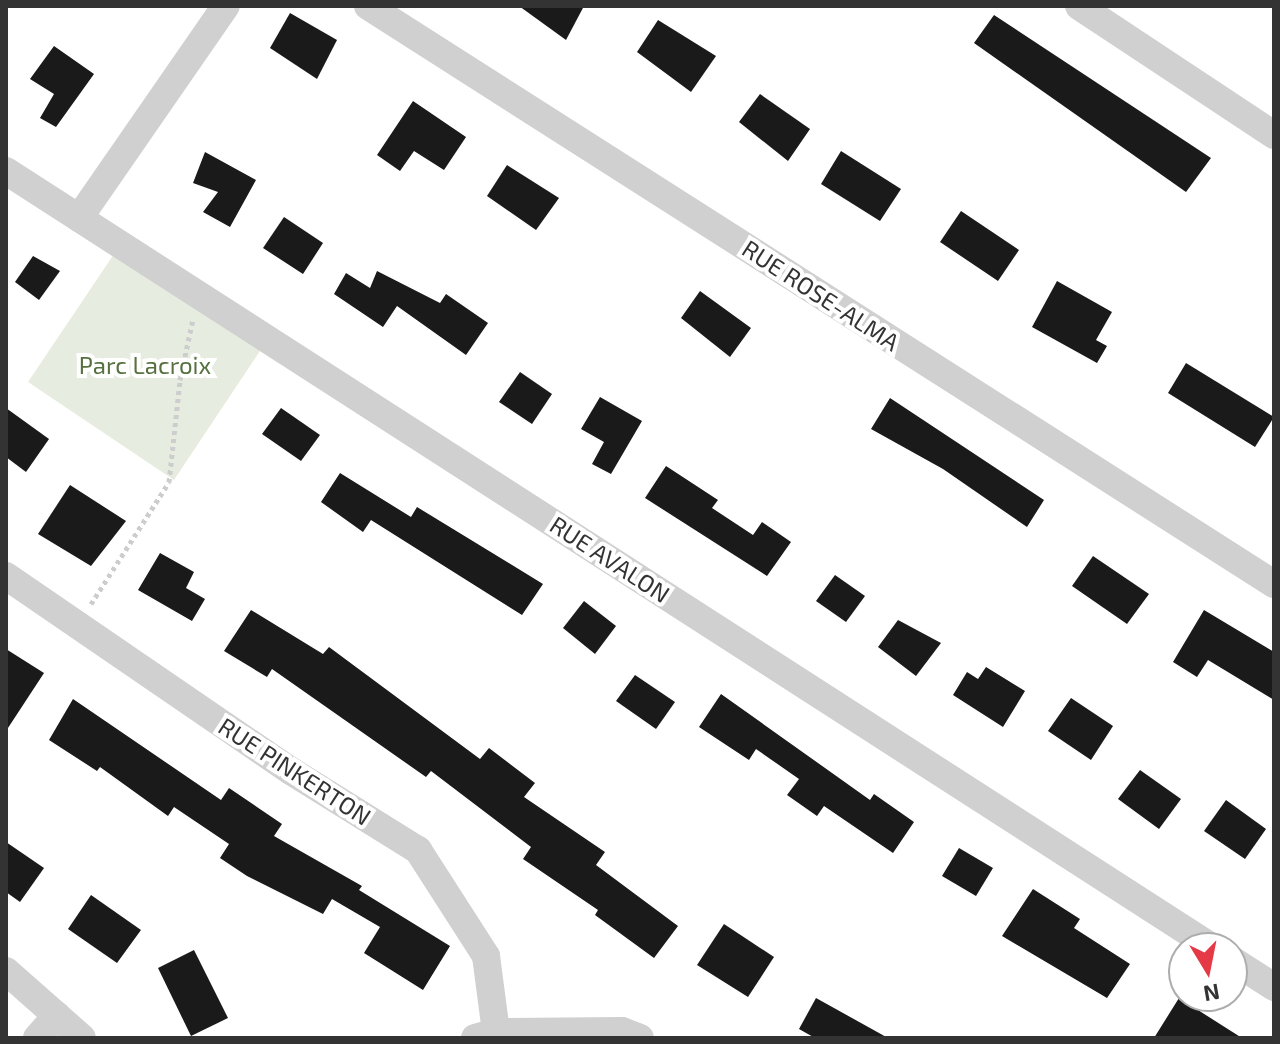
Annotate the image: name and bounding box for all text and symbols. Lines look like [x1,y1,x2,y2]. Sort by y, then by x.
street label: RUE ROSE-ALMA [737,234,905,356]
park label: Parc Lacroix [79,351,211,379]
street label: RUE AVALON [545,510,675,608]
street label: RUE PINKERTON [214,711,376,831]
north arrow [1168,932,1248,1012]
text: N [1202,979,1222,1008]

